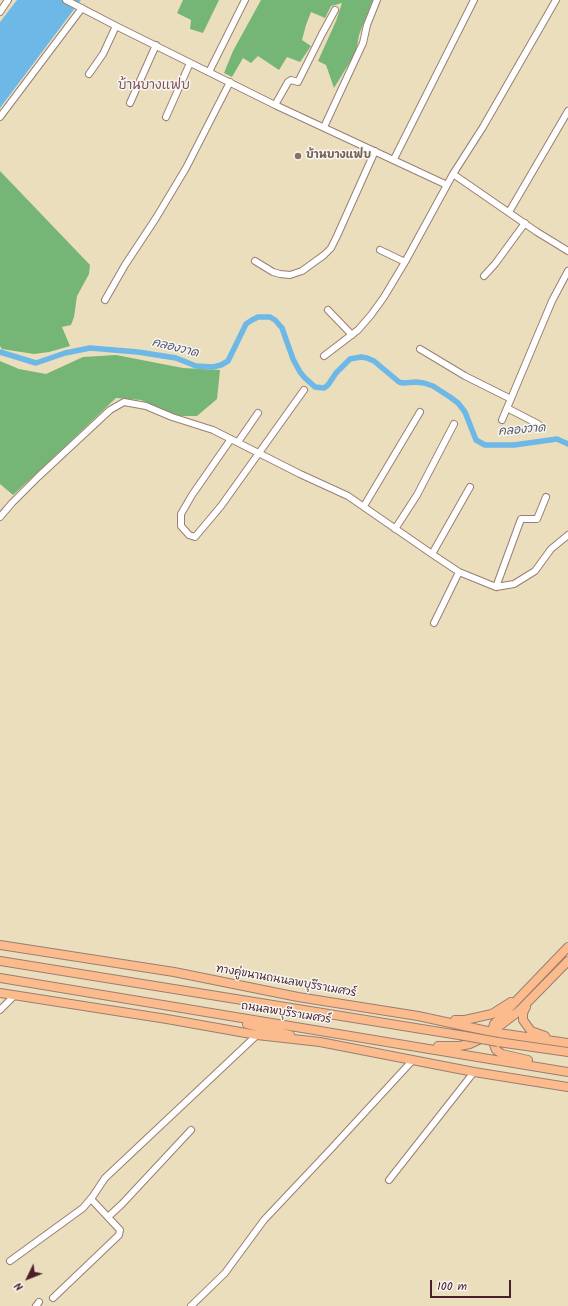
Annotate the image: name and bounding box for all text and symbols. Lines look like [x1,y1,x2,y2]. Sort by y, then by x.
district label: บ้านบางแฟบ [118,79,190,95]
place label: บ้านบางแฟบ [306,149,371,163]
marker: บ้านบางแฟบ [293,151,303,161]
water label: คลองวาด [150,336,200,362]
water label: คลองวาด [498,422,546,440]
street label: ทางคู่ขนานถนนลพบุรีราเมศวร์ [215,963,357,1001]
street label: ถนนลพบุรีราเมศวร์ [240,1000,332,1028]
north arrow [8,1258,48,1298]
scale bar [432,1272,513,1298]
text: 100 m [437,1277,467,1296]
text: N [10,1278,28,1295]

